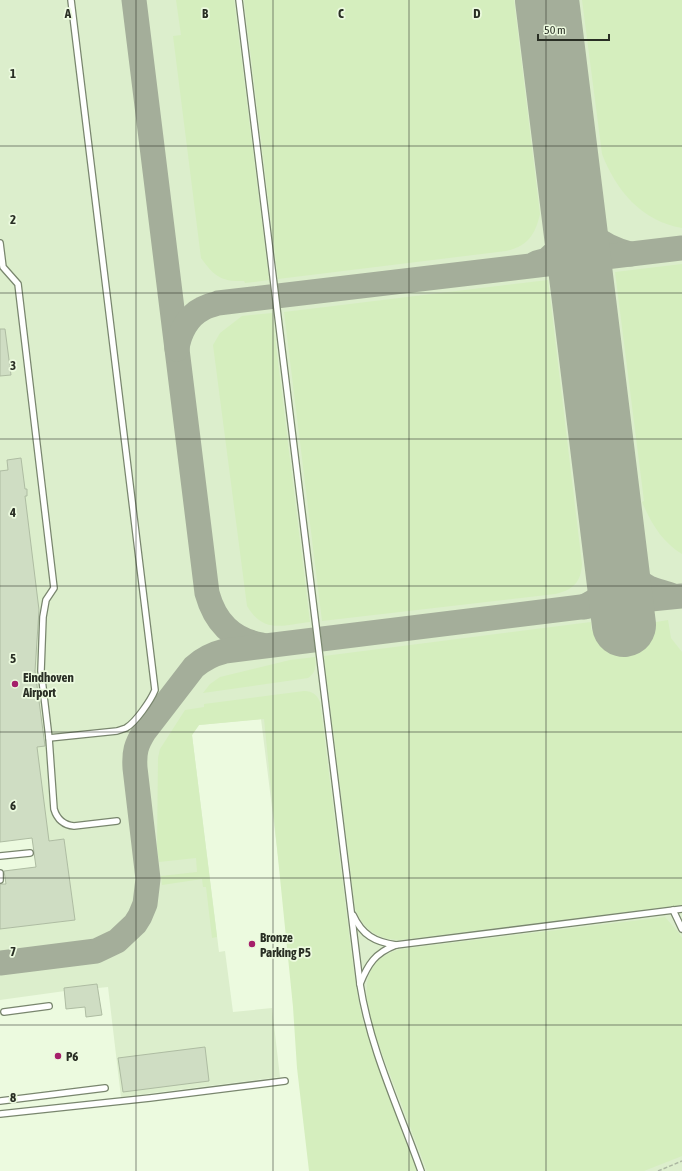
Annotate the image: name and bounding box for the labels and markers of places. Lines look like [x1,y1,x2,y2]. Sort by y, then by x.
place label: Eindhoven Airport [22,670,74,700]
marker: Eindhoven Airport [10,679,20,689]
place label: Bronze Parking P5 [260,930,311,960]
marker: Bronze Parking P5 [247,939,257,949]
place label: P6 [66,1049,78,1064]
marker: P6 [53,1051,63,1061]

